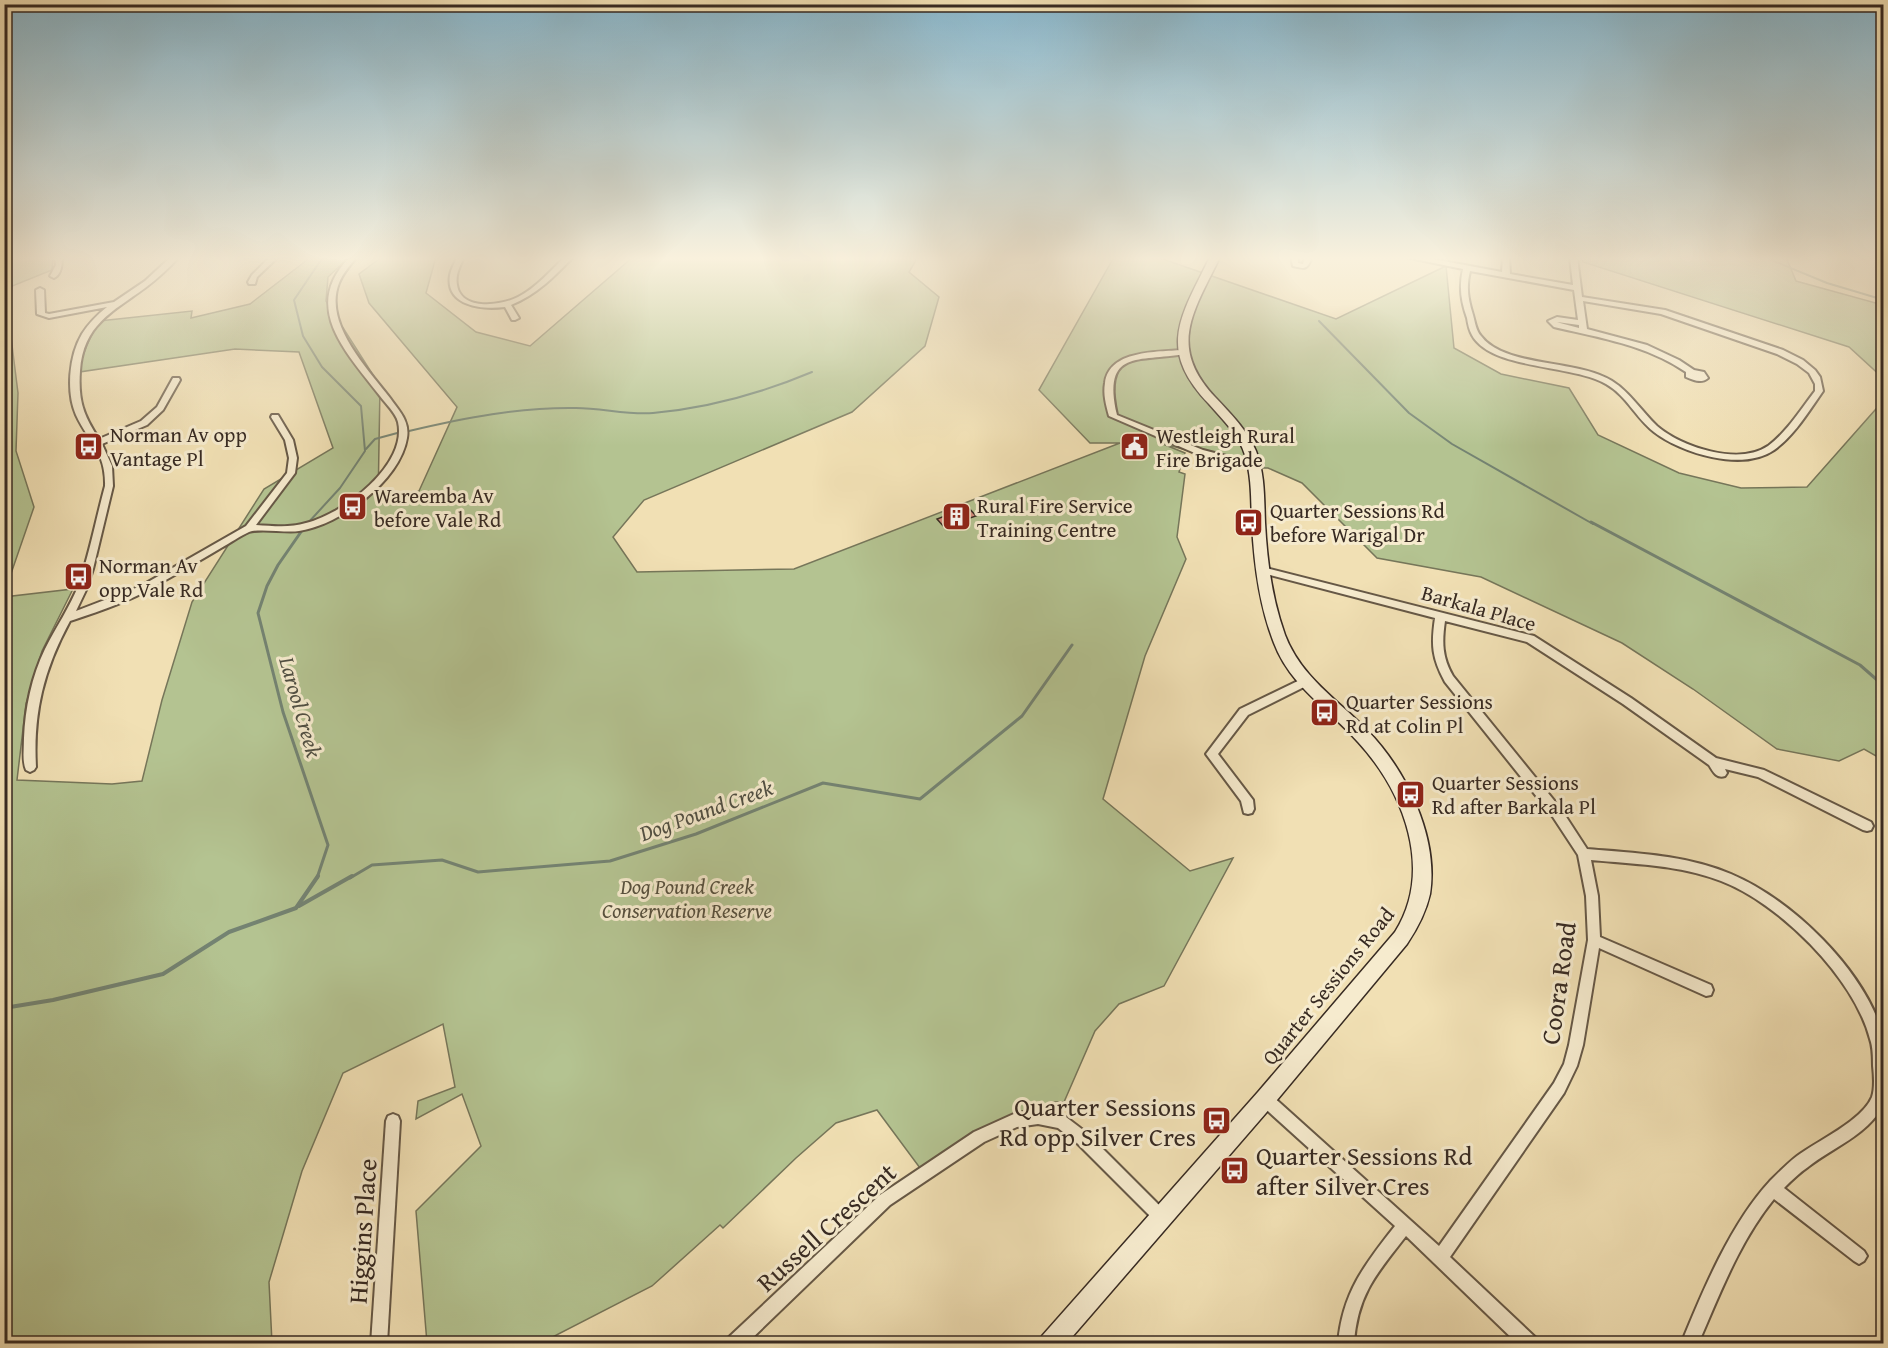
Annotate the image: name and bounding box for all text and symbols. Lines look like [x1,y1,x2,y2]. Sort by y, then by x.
place label: Norman Av opp Vantage Pl [110,419,247,474]
place label: Westleigh Rural Fire Brigade [1156,420,1295,475]
bus stop icon: Norman Av opp Vantage Pl [73,430,105,462]
public building icon: Westleigh Rural Fire Brigade [1119,431,1151,463]
place label: Wareemba Av before Vale Rd [374,480,502,535]
place label: Rural Fire Service Training Centre [977,490,1133,545]
bus stop icon: Wareemba Av before Vale Rd [337,491,369,523]
place label: Quarter Sessions Rd before Warigal Dr [1270,495,1445,550]
building icon: Rural Fire Service Training Centre [940,501,972,533]
bus stop icon: Quarter Sessions Rd before Warigal Dr [1233,506,1265,538]
place label: Norman Av opp Vale Rd [99,550,204,605]
bus stop icon: Norman Av opp Vale Rd [62,561,94,593]
street label: Barkala Place [1418,577,1540,639]
water label: Larool Creek [271,652,331,762]
place label: Quarter Sessions Rd at Colin Pl [1346,686,1493,741]
bus stop icon: Quarter Sessions Rd at Colin Pl [1309,697,1341,729]
place label: Quarter Sessions Rd after Barkala Pl [1432,767,1596,822]
water label: Dog Pound Creek [634,771,778,849]
bus stop icon: Quarter Sessions Rd after Barkala Pl [1395,778,1427,810]
park label: Dog Pound Creek Conservation Reserve [602,871,772,926]
street label: Quarter Sessions Road [1254,900,1402,1072]
street label: Coora Road [1530,919,1586,1047]
place label: Quarter Sessions Rd opp Silver Cres [999,1087,1196,1156]
bus stop icon: Quarter Sessions Rd opp Silver Cres [1201,1105,1233,1137]
place label: Quarter Sessions Rd after Silver Cres [1256,1136,1472,1205]
street label: Russell Crescent [747,1153,905,1301]
bus stop icon: Quarter Sessions Rd after Silver Cres [1219,1154,1251,1186]
street label: Higgins Place [337,1157,387,1305]

